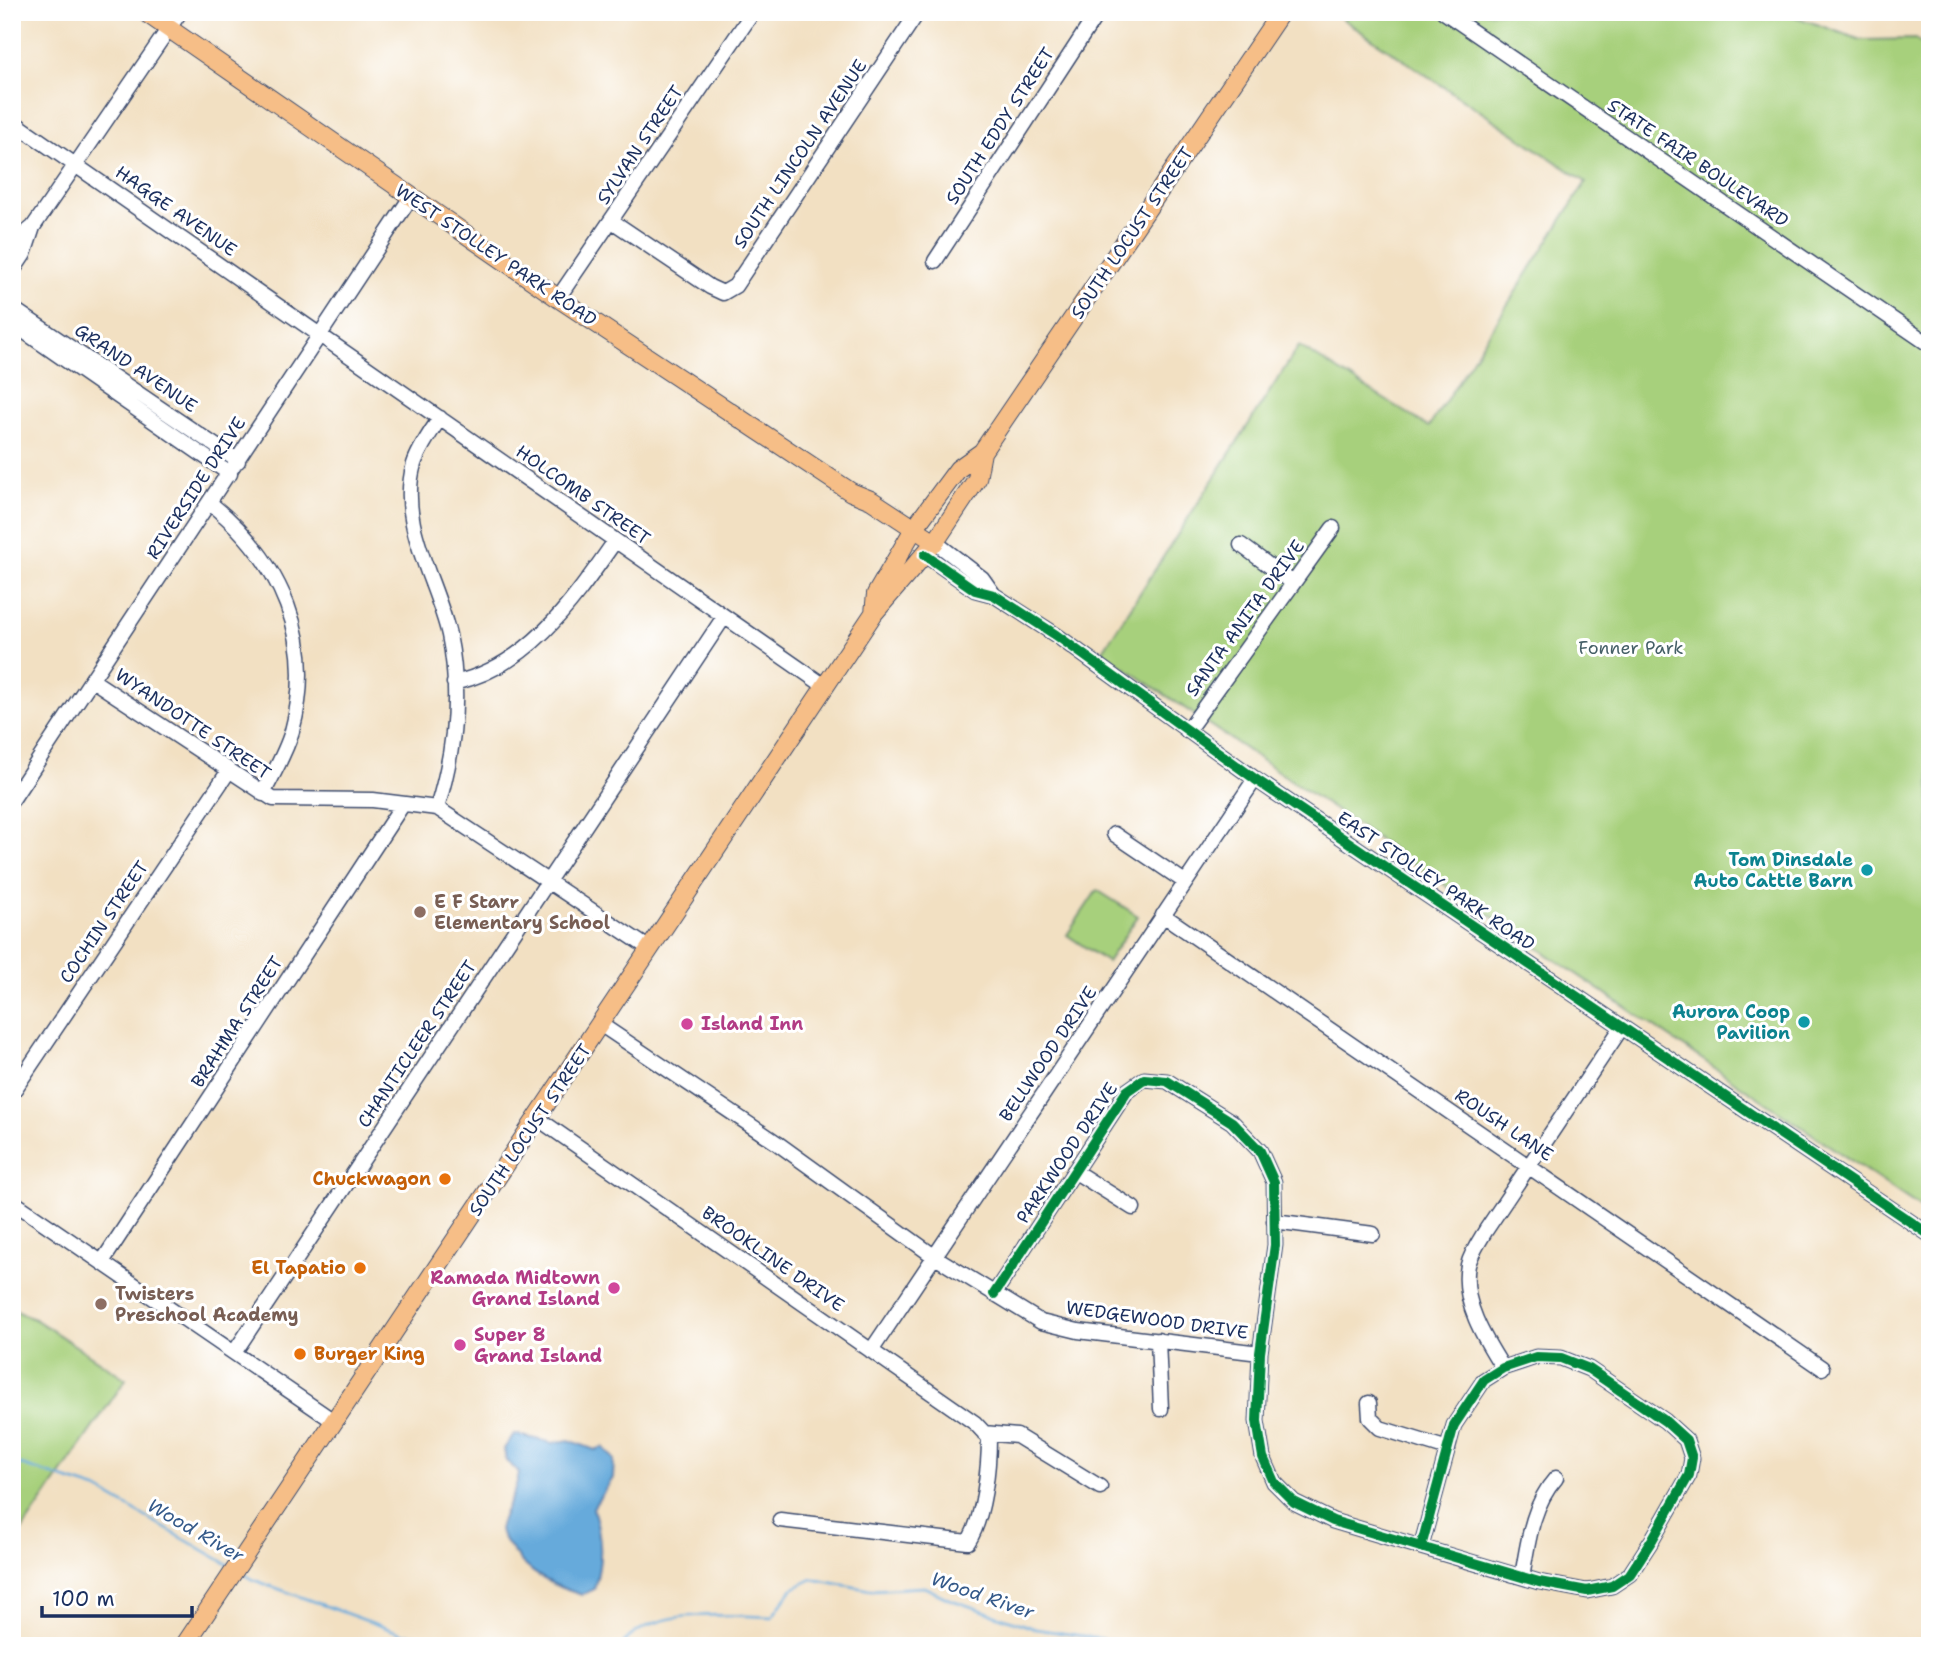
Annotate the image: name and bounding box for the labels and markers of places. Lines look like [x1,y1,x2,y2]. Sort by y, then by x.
place label: Tom Dinsdale Auto Cattle Barn [1694,848,1853,893]
marker: Tom Dinsdale Auto Cattle Barn [1859,862,1875,878]
place label: E F Starr Elementary School [434,890,610,935]
marker: E F Starr Elementary School [412,904,428,920]
place label: Aurora Coop Pavilion [1672,1000,1790,1045]
place label: Island Inn [701,1012,803,1036]
marker: Aurora Coop Pavilion [1796,1014,1812,1030]
marker: Island Inn [679,1016,695,1032]
place label: Chuckwagon [313,1167,431,1191]
marker: Chuckwagon [437,1171,453,1187]
place label: El Tapatio [251,1256,346,1280]
marker: El Tapatio [352,1260,368,1276]
place label: Ramada Midtown Grand Island [430,1266,600,1311]
marker: Ramada Midtown Grand Island [606,1280,622,1296]
place label: Twisters Preschool Academy [115,1282,298,1327]
marker: Twisters Preschool Academy [93,1296,109,1312]
place label: Super 8 Grand Island [474,1323,602,1368]
marker: Super 8 Grand Island [452,1337,468,1353]
place label: Burger King [314,1342,425,1366]
marker: Burger King [292,1346,308,1362]

